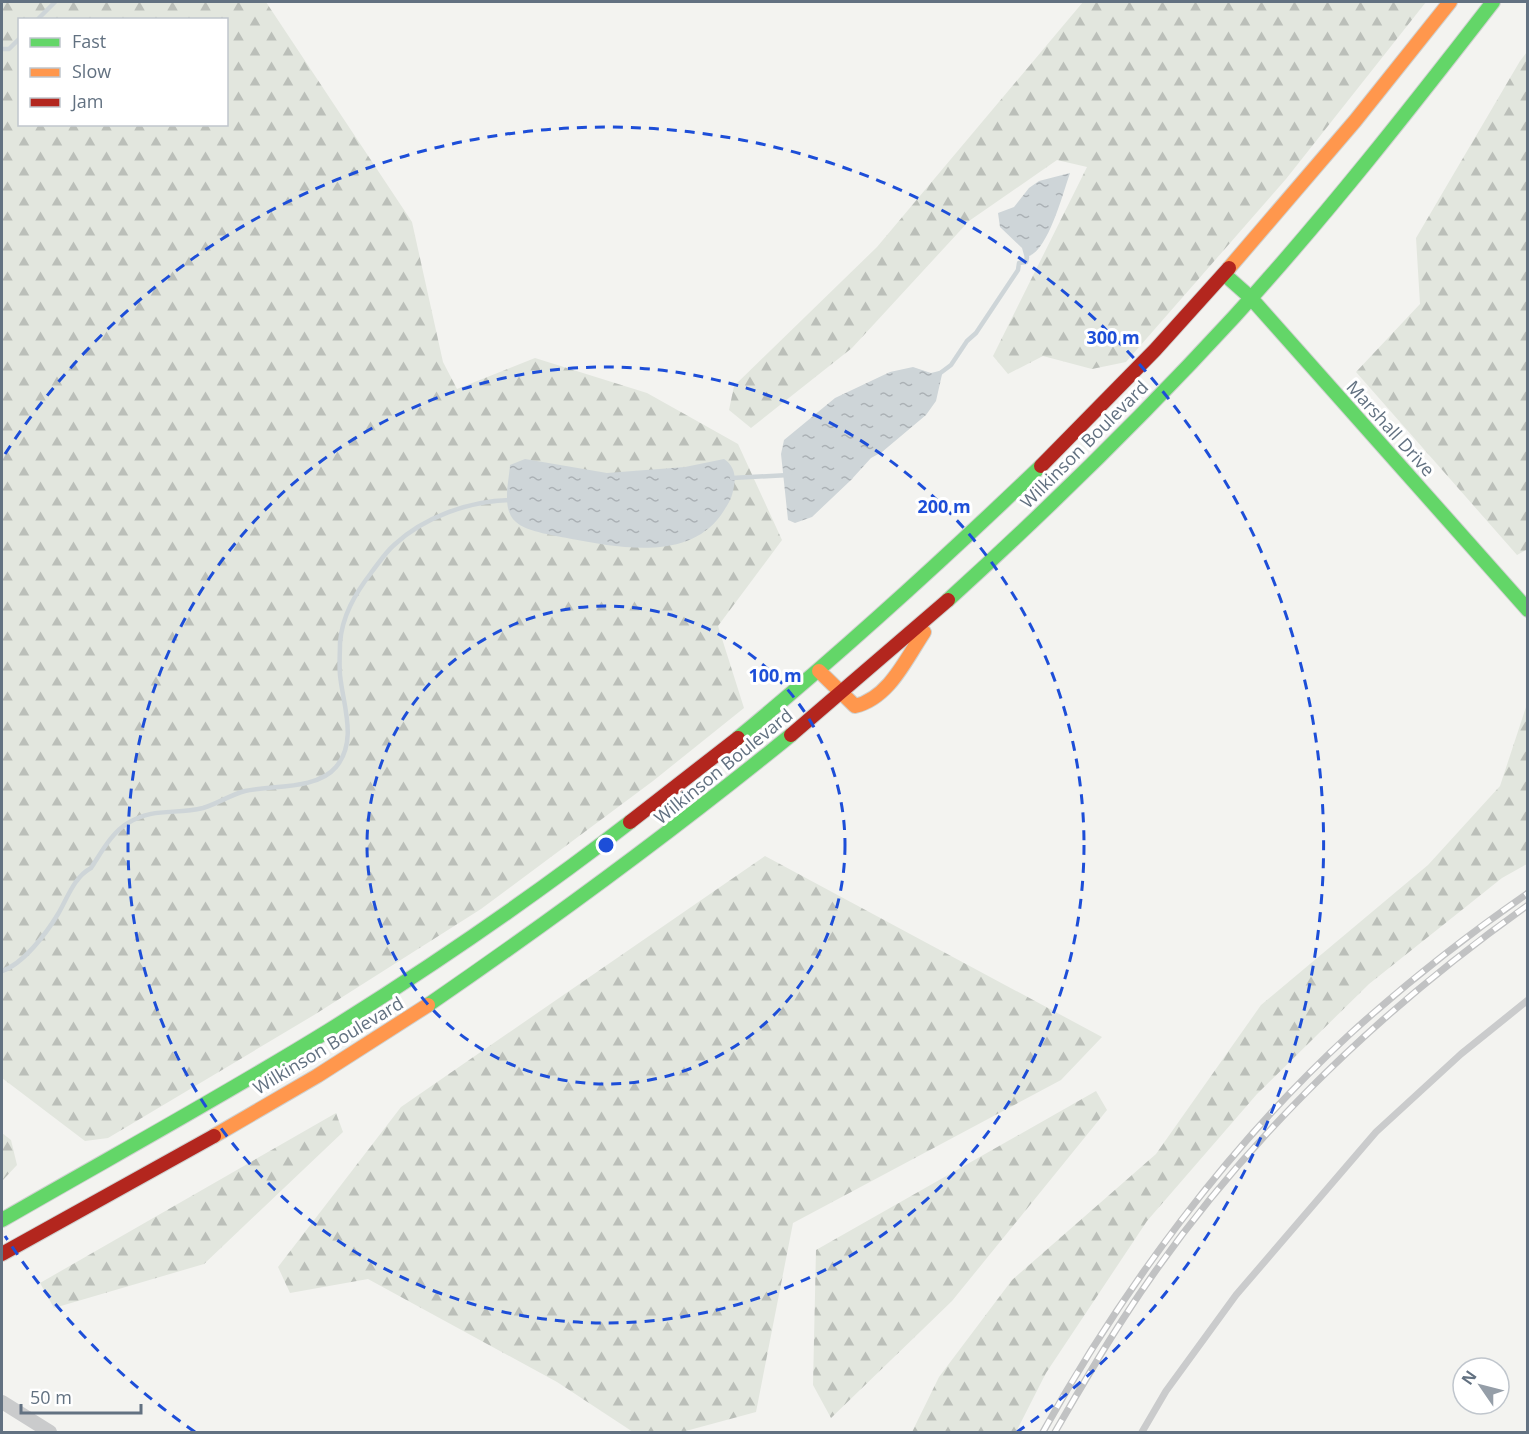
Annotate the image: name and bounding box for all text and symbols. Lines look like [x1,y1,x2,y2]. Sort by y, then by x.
legend [18,18,228,126]
text: Fast [72,29,106,53]
text: Slow [72,59,111,83]
text: Jam [70,89,104,113]
text: 300 m [1086,325,1140,349]
street label: Wilkinson Boulevard [1015,375,1153,513]
street label: Marshall Drive [1342,375,1440,481]
text: 200 m [917,494,971,518]
text: 100 m [748,663,802,687]
street label: Wilkinson Boulevard [649,703,797,829]
centre of rings [596,835,616,855]
street label: Wilkinson Boulevard [248,991,408,1099]
north arrow [1451,1356,1511,1416]
text: N [1456,1366,1481,1389]
scale bar [21,1377,141,1415]
text: 50 m [30,1385,72,1409]

